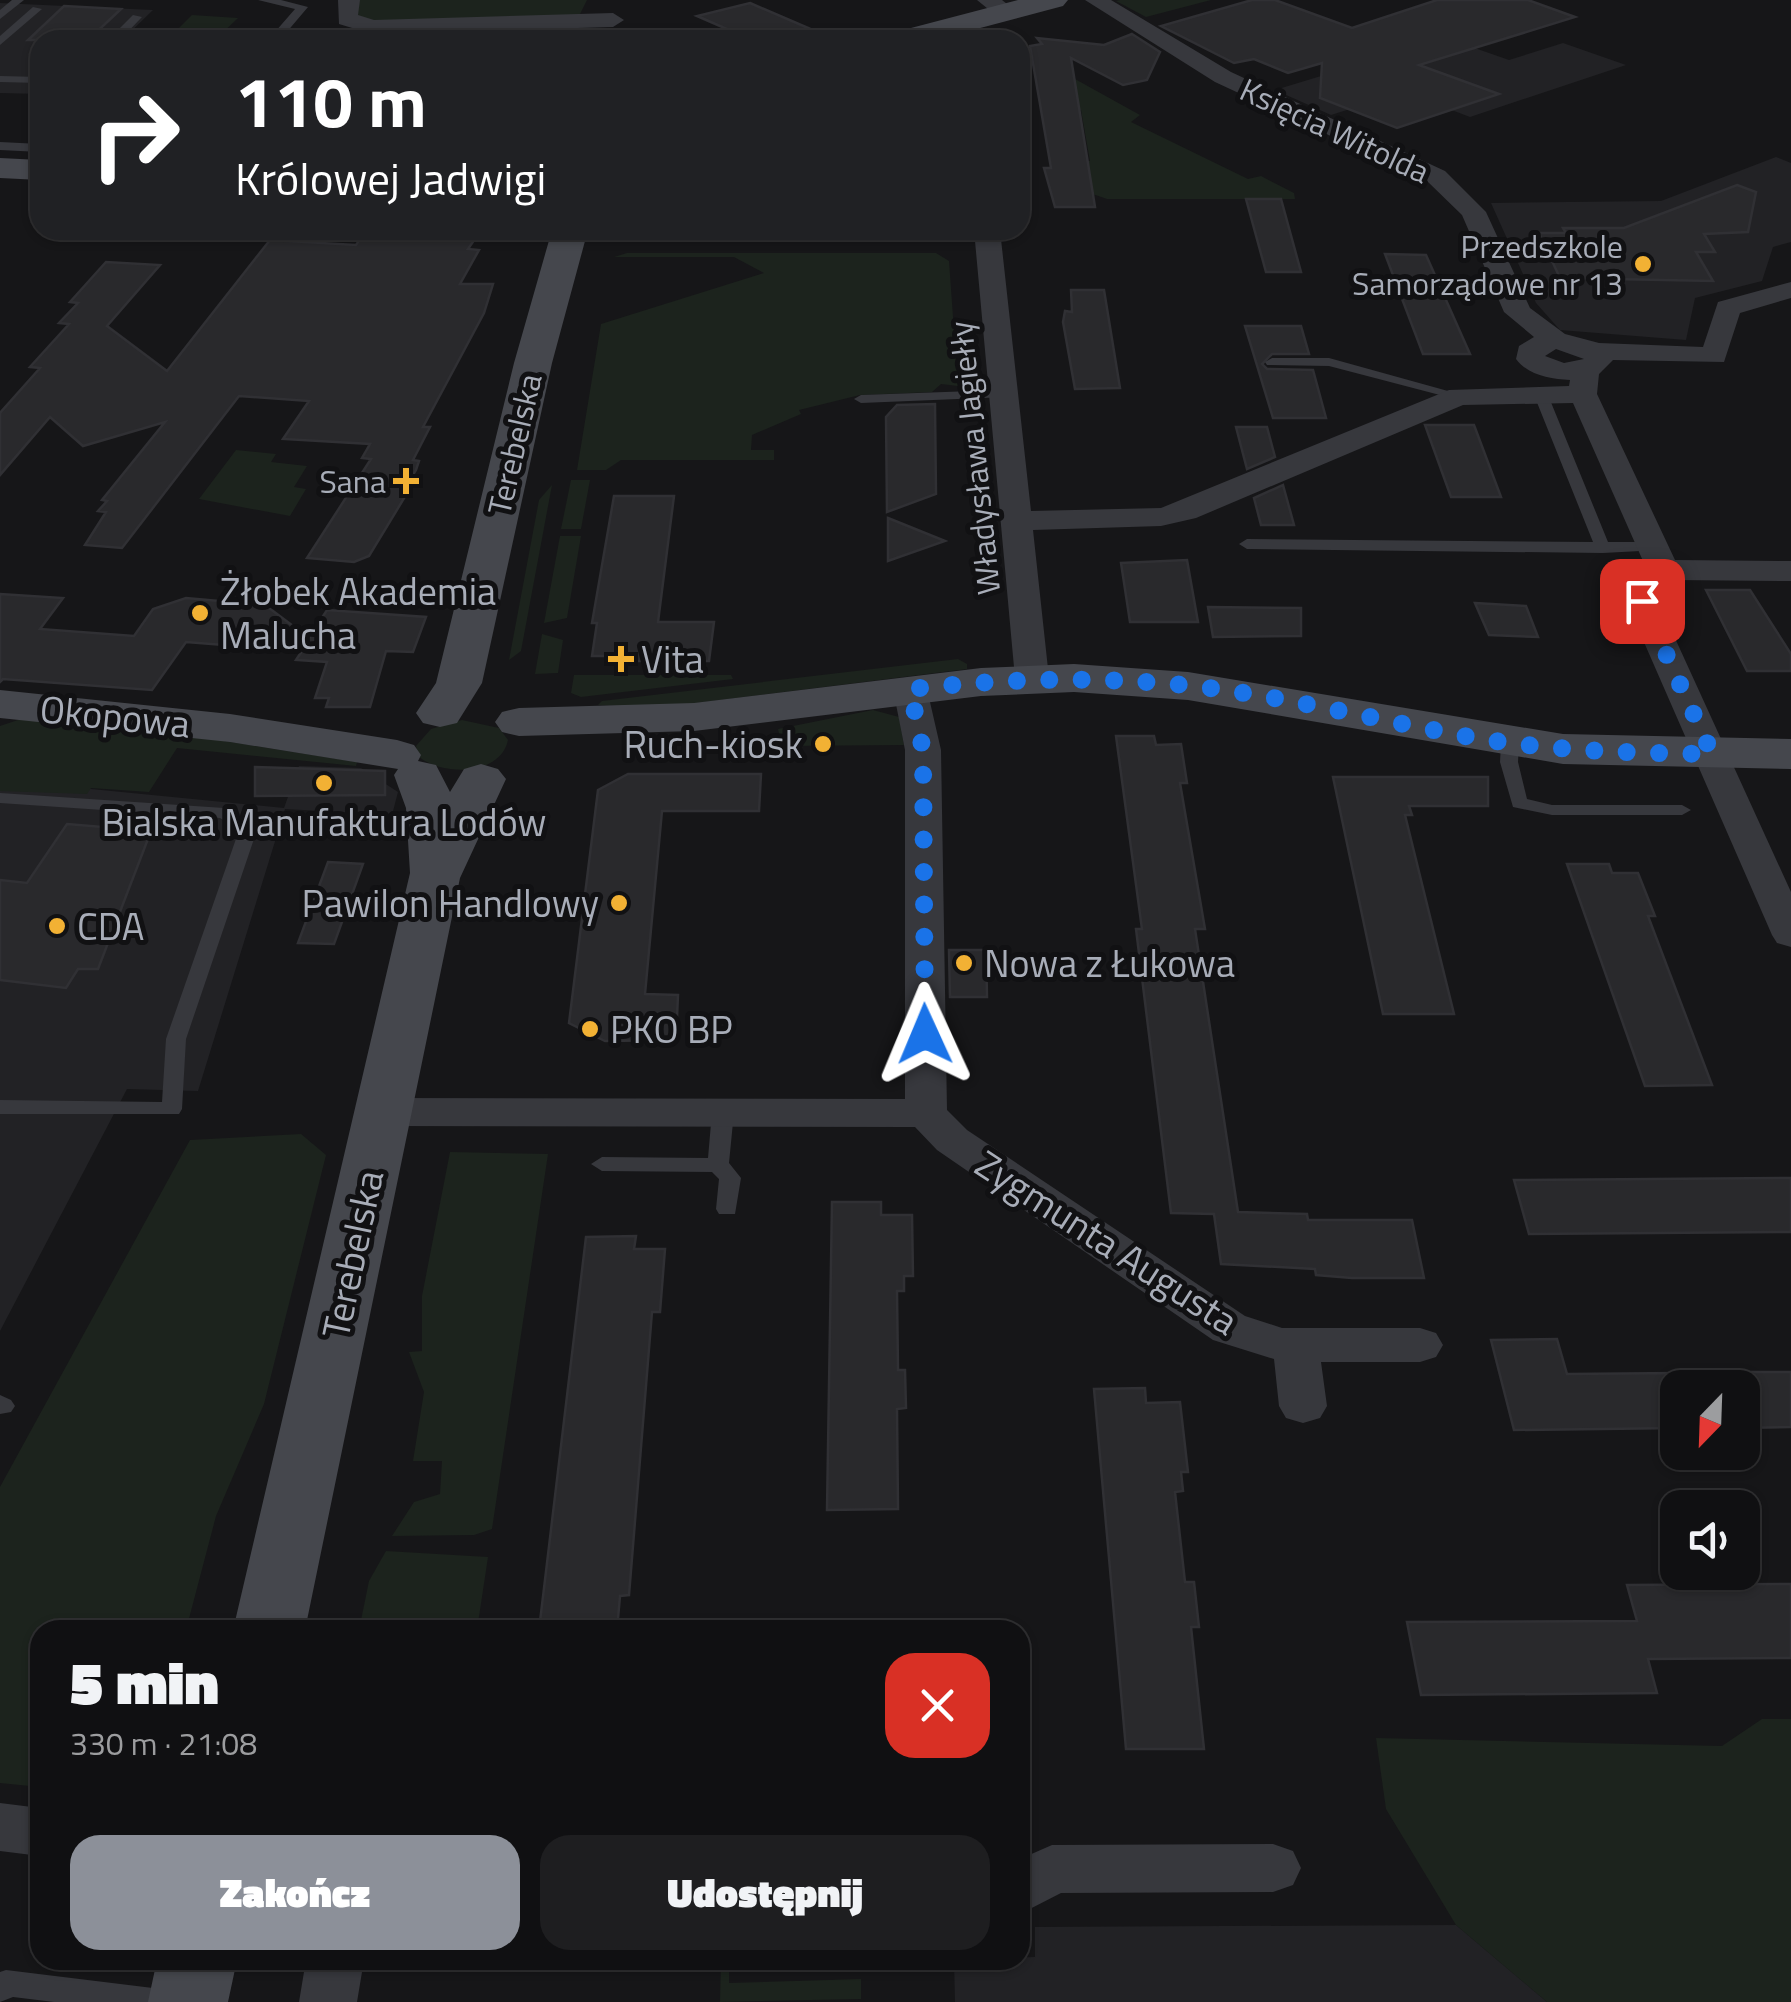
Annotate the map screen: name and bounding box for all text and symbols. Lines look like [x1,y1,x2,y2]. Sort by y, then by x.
text: 110 m [235,48,427,154]
street label: Księcia Witolda [1232,65,1438,195]
icon: right [70,70,200,200]
text: Królowej Jadwigi [235,144,546,212]
place label: Przedszkole Samorządowe nr 13 [1352,222,1623,307]
marker: Przedszkole Samorządowe nr 13 [1632,253,1654,275]
street label: Władysława Jagiełły [936,319,1012,597]
street label: Terebelska [474,369,554,519]
place label: Sana [319,457,386,505]
marker: Sana [395,470,417,492]
pin [1600,559,1685,644]
place label: Żłobek Akademia Malucha [220,562,496,664]
icon: arrive [1615,574,1670,629]
marker: Żłobek Akademia Malucha [189,602,211,624]
place label: Vita [641,630,704,688]
marker: Vita [610,648,632,670]
street label: Okopowa [37,679,193,753]
place label: Ruch-kiosk [623,715,803,773]
marker: Ruch-kiosk [812,733,834,755]
marker: Bialska Manufaktura Lodów [313,772,335,794]
place label: Bialska Manufaktura Lodów [101,793,547,851]
place label: Pawilon Handlowy [302,874,599,932]
marker: Pawilon Handlowy [608,892,630,914]
place label: CDA [77,897,144,955]
marker: CDA [46,915,68,937]
place label: Nowa z Łukowa [984,934,1235,992]
marker: Nowa z Łukowa [953,952,975,974]
position arrow [873,982,977,1086]
place label: PKO BP [610,1000,733,1058]
marker: PKO BP [579,1018,601,1040]
street label: Zygmunta Augusta [964,1135,1250,1349]
street label: Terebelska [306,1165,398,1343]
north arrow [1660,1370,1760,1470]
map controls [1660,1370,1760,1590]
button: sound [1660,1490,1760,1590]
text: 5 min [70,1636,219,1727]
button: close [885,1653,990,1758]
text: 330 m · 21:08 [70,1719,257,1767]
button: Zakończ [70,1835,520,1950]
button: Udostępnij [540,1835,990,1950]

